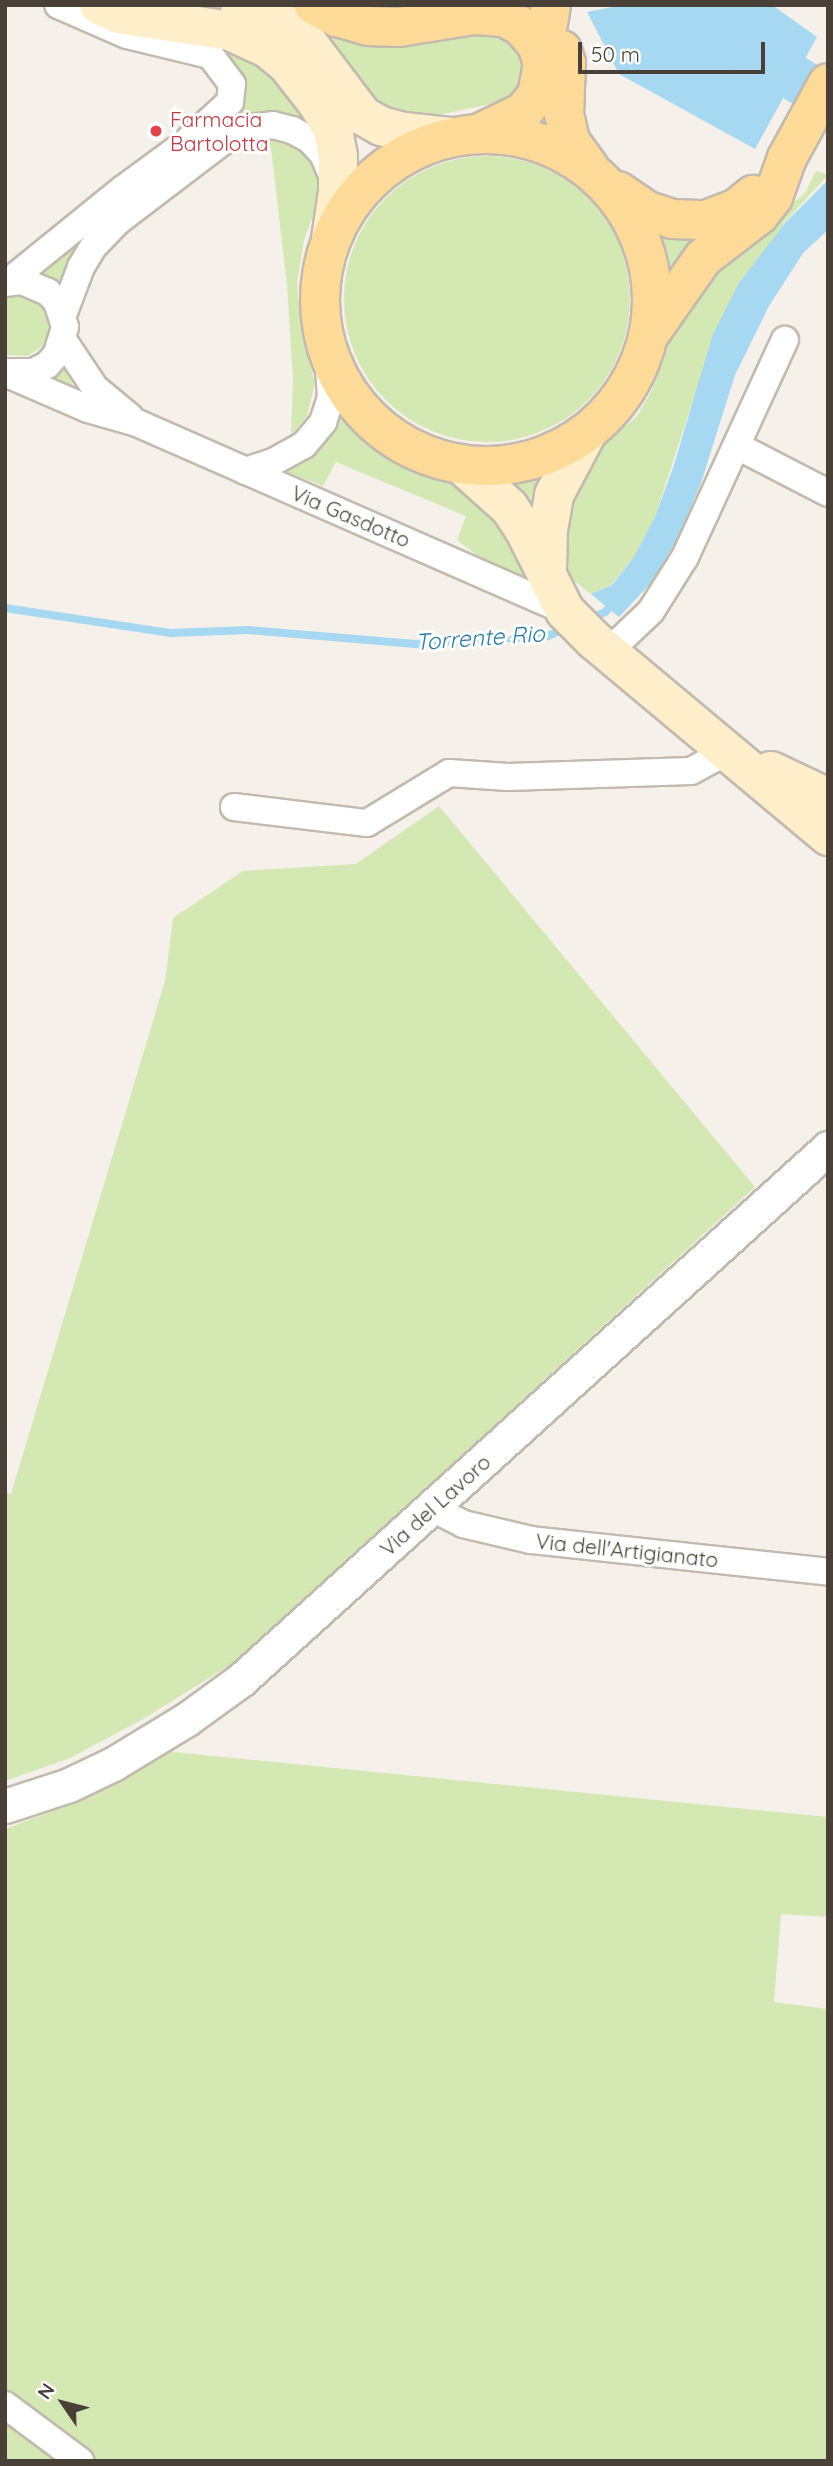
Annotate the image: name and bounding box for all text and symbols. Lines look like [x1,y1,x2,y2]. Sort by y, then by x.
scale bar [581,28,768,72]
text: 50 m [591,41,640,67]
place label: Farmacia Bartolotta [170,106,268,156]
marker: Farmacia Bartolotta [148,123,164,139]
street label: Via Gasdotto [288,480,414,552]
water label: Torrente Rio [414,620,546,656]
street label: Via del Lavoro [375,1449,495,1561]
street label: Via dell'Artigianato [534,1528,720,1572]
north arrow [28,2368,98,2438]
text: N [32,2378,60,2404]

